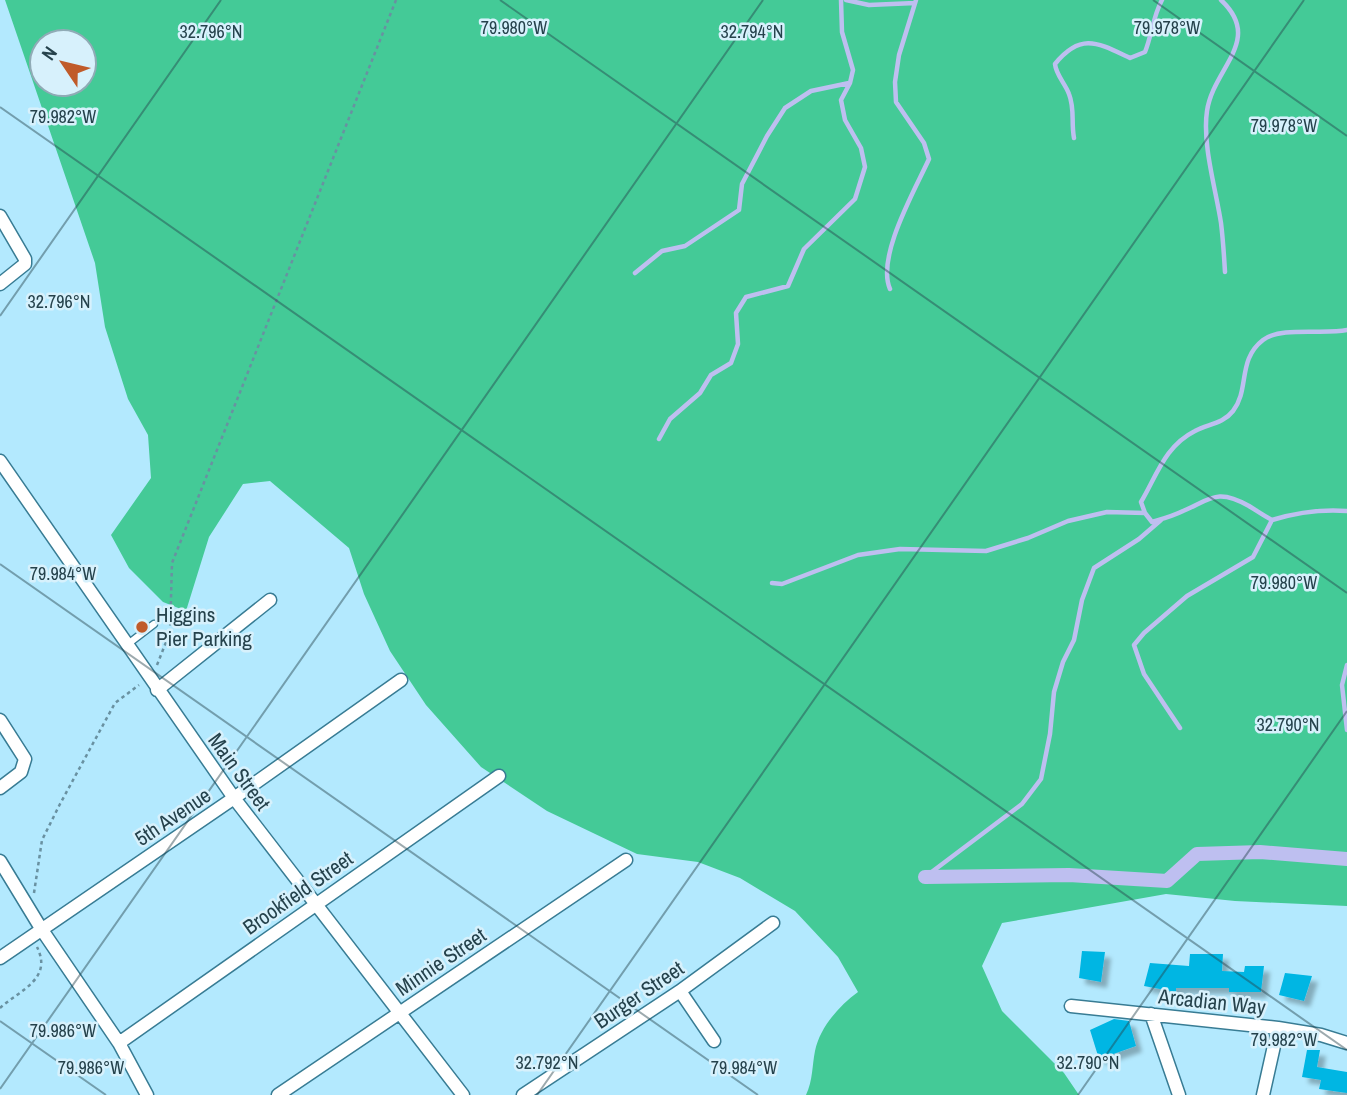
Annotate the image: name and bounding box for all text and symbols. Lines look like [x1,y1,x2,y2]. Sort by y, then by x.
text: 79.980°W [481,15,547,40]
text: 79.978°W [1134,15,1200,40]
text: 32.796°N [180,19,243,44]
text: 32.794°N [721,19,784,44]
north arrow [28,28,98,98]
text: N [35,41,63,65]
text: 79.982°W [30,104,96,129]
text: 79.978°W [1251,113,1317,138]
text: 32.796°N [28,289,91,314]
text: 79.984°W [30,561,96,586]
text: 79.980°W [1251,570,1317,595]
place label: Higgins Pier Parking [156,600,252,653]
marker: Higgins Pier Parking [134,619,150,635]
text: 32.790°N [1257,712,1320,737]
street label: Main Street [202,727,277,816]
street label: 5th Avenue [129,781,216,853]
street label: Brookfield Street [237,844,359,941]
street label: Minnie Street [390,921,492,1003]
street label: Burger Street [588,954,689,1035]
street label: Arcadian Way [1156,981,1267,1022]
text: 79.986°W [30,1018,96,1043]
text: 79.982°W [1251,1027,1317,1052]
text: 32.792°N [516,1050,579,1075]
text: 32.790°N [1057,1050,1120,1075]
text: 79.986°W [58,1055,124,1080]
text: 79.984°W [711,1055,777,1080]

